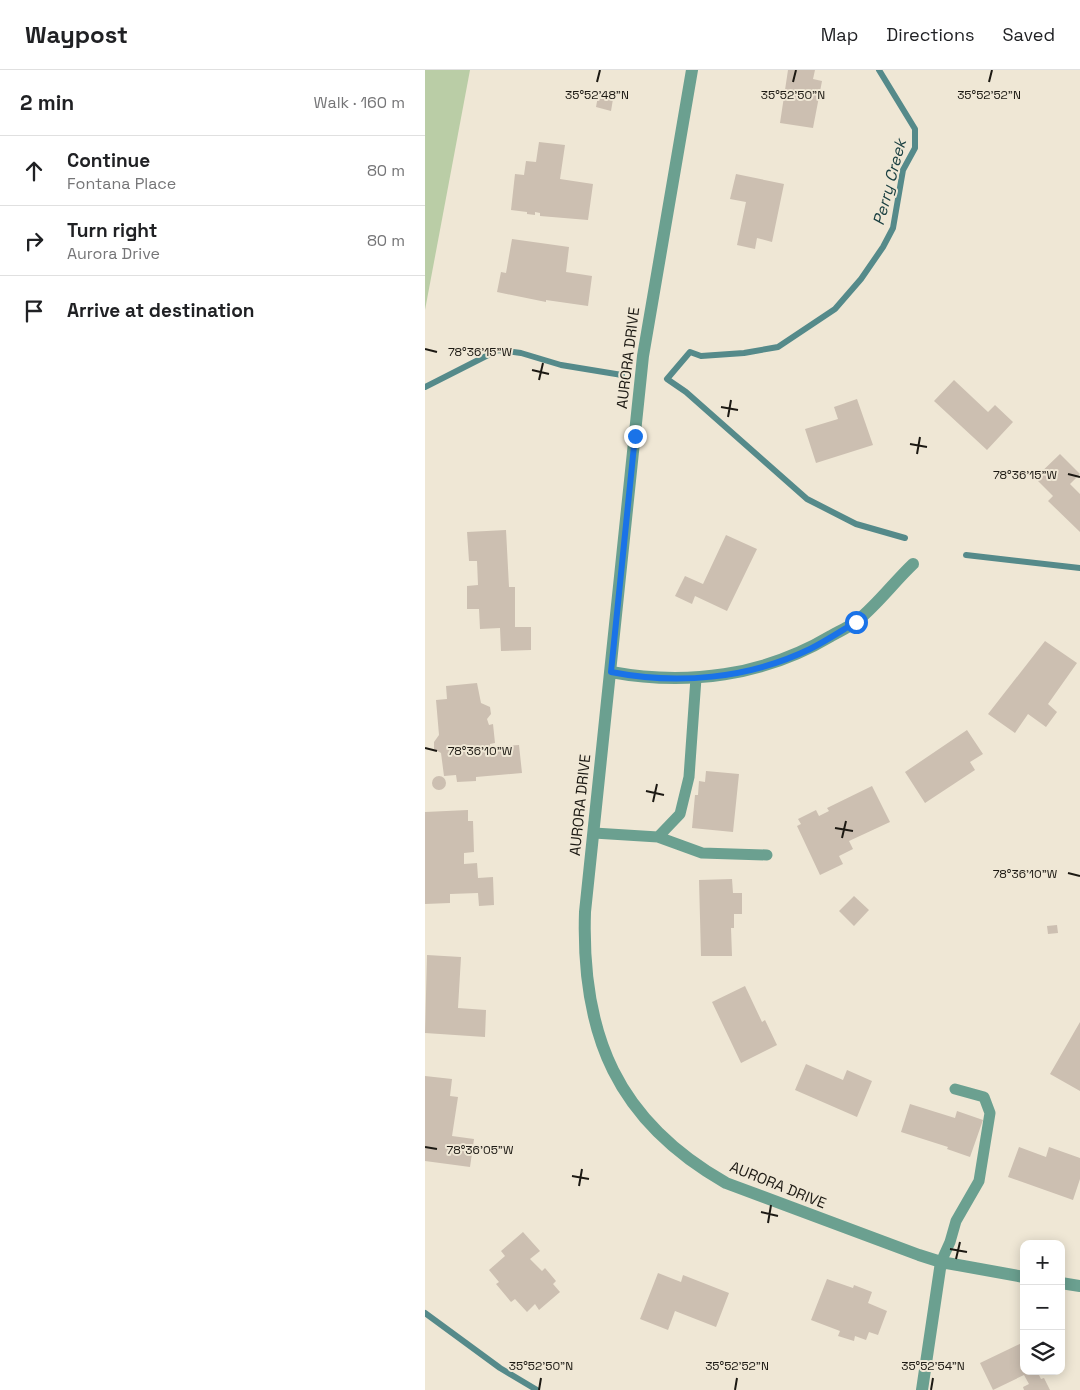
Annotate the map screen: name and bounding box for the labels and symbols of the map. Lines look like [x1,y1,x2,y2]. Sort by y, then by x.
text: 35°52'48"N [565,87,629,103]
text: 35°52'50"N [761,87,825,103]
text: 35°52'52"N [957,87,1021,103]
water label: Perry Creek [868,134,912,228]
street label: AURORA DRIVE [612,306,643,410]
text: 78°36'15"W [448,344,513,360]
route end [624,425,647,448]
text: 78°36'15"W [993,467,1058,483]
route start [845,611,868,634]
text: 78°36'10"W [448,743,513,759]
street label: AURORA DRIVE [565,753,594,857]
text: 78°36'10"W [993,866,1058,882]
text: 78°36'05"W [447,1142,514,1158]
street label: AURORA DRIVE [727,1157,829,1212]
text: 35°52'50"N [509,1358,573,1374]
text: 35°52'52"N [705,1358,769,1374]
text: 35°52'54"N [901,1358,965,1374]

